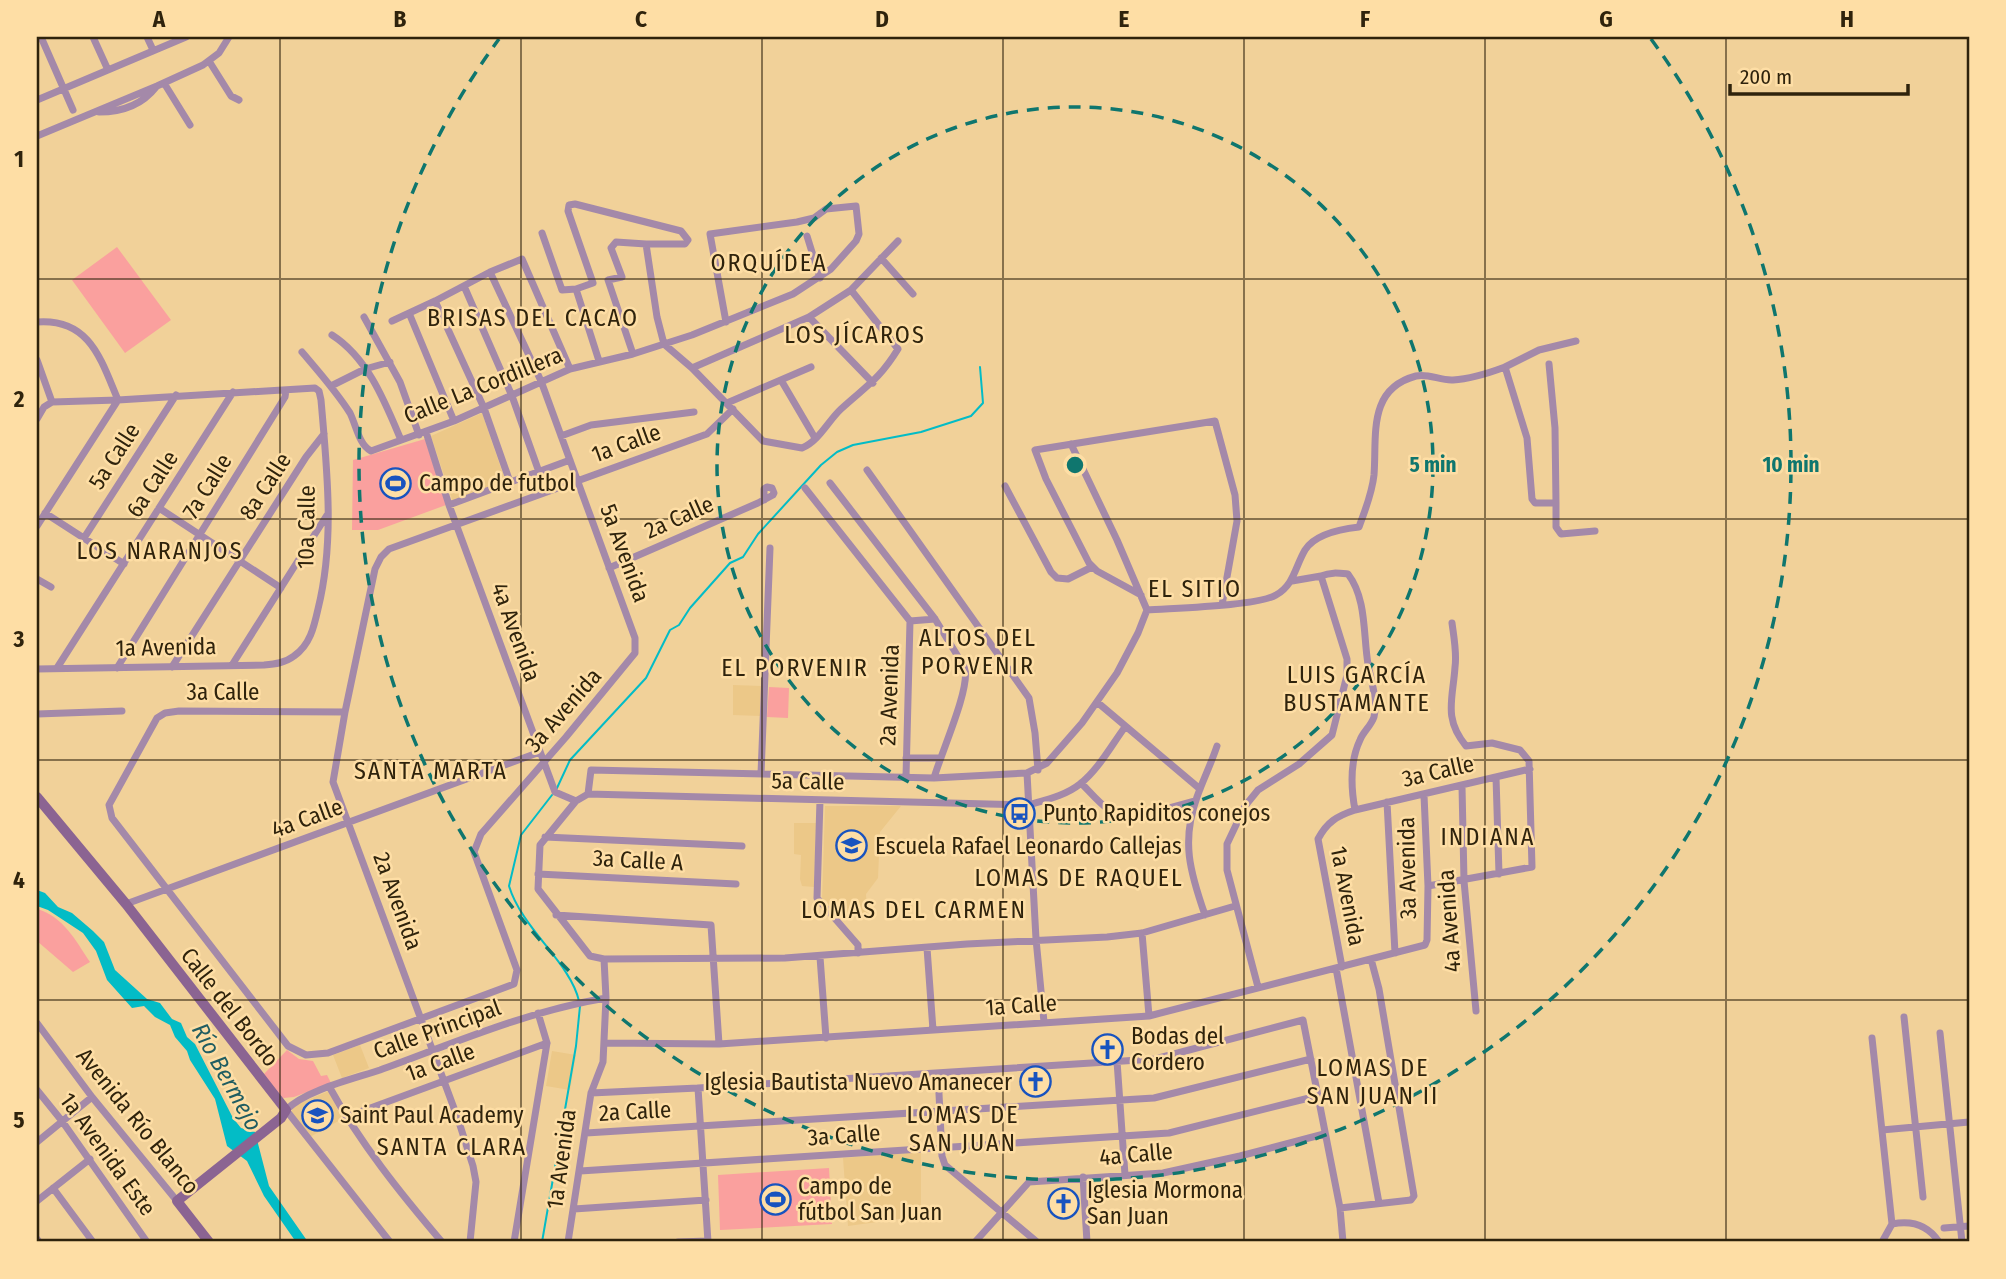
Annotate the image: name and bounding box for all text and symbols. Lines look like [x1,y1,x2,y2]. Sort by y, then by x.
text: A [152,5,166,33]
text: B [394,5,407,33]
text: C [635,5,647,33]
text: D [875,5,889,33]
text: E [1119,5,1130,33]
text: F [1360,5,1370,33]
text: G [1599,5,1613,33]
text: H [1840,5,1854,33]
scale bar [1730,52,1908,96]
text: 200 m [1740,64,1792,90]
text: 1 [14,145,24,173]
district label: ORQUÍDEA [710,248,828,277]
district label: BRISAS DEL CACAO [427,304,639,332]
district label: LOS JÍCAROS [784,320,926,349]
street label: Calle La Cordillera [399,340,567,430]
text: 2 [13,385,25,413]
street label: 5a Calle [82,418,146,494]
street label: 1a Calle [588,418,664,468]
street label: 6a Calle [120,445,184,523]
street label: 8a Calle [233,447,297,525]
street label: 7a Calle [176,448,238,524]
text: 5 min [1409,452,1457,478]
text: 10 min [1762,452,1820,478]
centre of rings [1063,453,1087,477]
sports icon: Campo de futbol [379,466,413,500]
place label: Campo de futbol [419,469,575,497]
street label: 10a Calle [291,485,321,569]
street label: 2a Calle [640,489,718,545]
street label: 5a Avenida [594,500,656,606]
district label: LOS NARANJOS [76,537,244,565]
district label: EL SITIO [1148,575,1242,603]
street label: 4a Avenida [485,579,547,685]
district label: ALTOS DEL PORVENIR [919,624,1037,680]
text: 3 [13,625,25,653]
street label: 1a Avenida [115,632,217,662]
street label: 2a Avenida [873,644,905,746]
district label: EL PORVENIR [721,654,869,682]
district label: LUIS GARCÍA BUSTAMANTE [1283,660,1431,717]
street label: 3a Avenida [519,662,607,758]
street label: 3a Calle [187,678,259,706]
street label: 3a Calle [1399,749,1477,793]
district label: SANTA MARTA [354,757,508,785]
street label: 5a Calle [771,766,845,796]
street label: 4a Calle [268,792,346,844]
bus stop icon: Punto Rapiditos conejos [1003,796,1037,830]
place label: Punto Rapiditos conejos [1043,799,1270,827]
street label: 3a Avenida [1392,817,1422,919]
district label: INDIANA [1441,823,1535,851]
school or university icon: Escuela Rafael Leonardo Callejas [835,829,869,863]
place label: Escuela Rafael Leonardo Callejas [875,832,1182,860]
street label: 3a Calle A [592,844,684,876]
street label: 1a Avenida [1325,844,1371,948]
street label: 2a Avenida [367,848,429,954]
district label: LOMAS DE RAQUEL [974,864,1184,892]
text: 4 [13,866,25,894]
street label: 4a Avenida [1431,869,1467,973]
district label: LOMAS DEL CARMEN [801,896,1027,924]
street label: Calle del Bordo [175,942,285,1072]
street label: 1a Calle [984,989,1058,1021]
street label: Calle Principal [369,993,505,1065]
water label: Río Bermejo [186,1018,268,1136]
place label: Bodas del Cordero [1131,1022,1224,1076]
church icon: Bodas del Cordero [1091,1032,1125,1066]
street label: 1a Calle [402,1037,478,1087]
street label: Avenida Río Blanco [71,1042,205,1200]
district label: LOMAS DE SAN JUAN II [1307,1054,1439,1110]
church icon: Iglesia Bautista Nuevo Amanecer [1018,1065,1052,1099]
place label: Iglesia Bautista Nuevo Amanecer [704,1068,1012,1096]
street label: 1a Avenida Este [54,1087,162,1221]
street label: 2a Calle [598,1095,672,1127]
school or university icon: Saint Paul Academy [300,1098,334,1132]
place label: Saint Paul Academy [340,1101,524,1129]
district label: LOMAS DE SAN JUAN [907,1101,1019,1157]
text: 5 [13,1106,25,1134]
street label: 1a Avenida [540,1107,582,1211]
street label: 3a Calle [807,1118,881,1152]
district label: SANTA CLARA [377,1133,527,1161]
street label: 4a Calle [1098,1137,1174,1171]
place label: Campo de fútbol San Juan [798,1172,942,1226]
place label: Iglesia Mormona San Juan [1087,1176,1243,1230]
sports icon: Campo de fútbol San Juan [758,1182,792,1216]
church icon: Iglesia Mormona San Juan [1047,1186,1081,1220]

